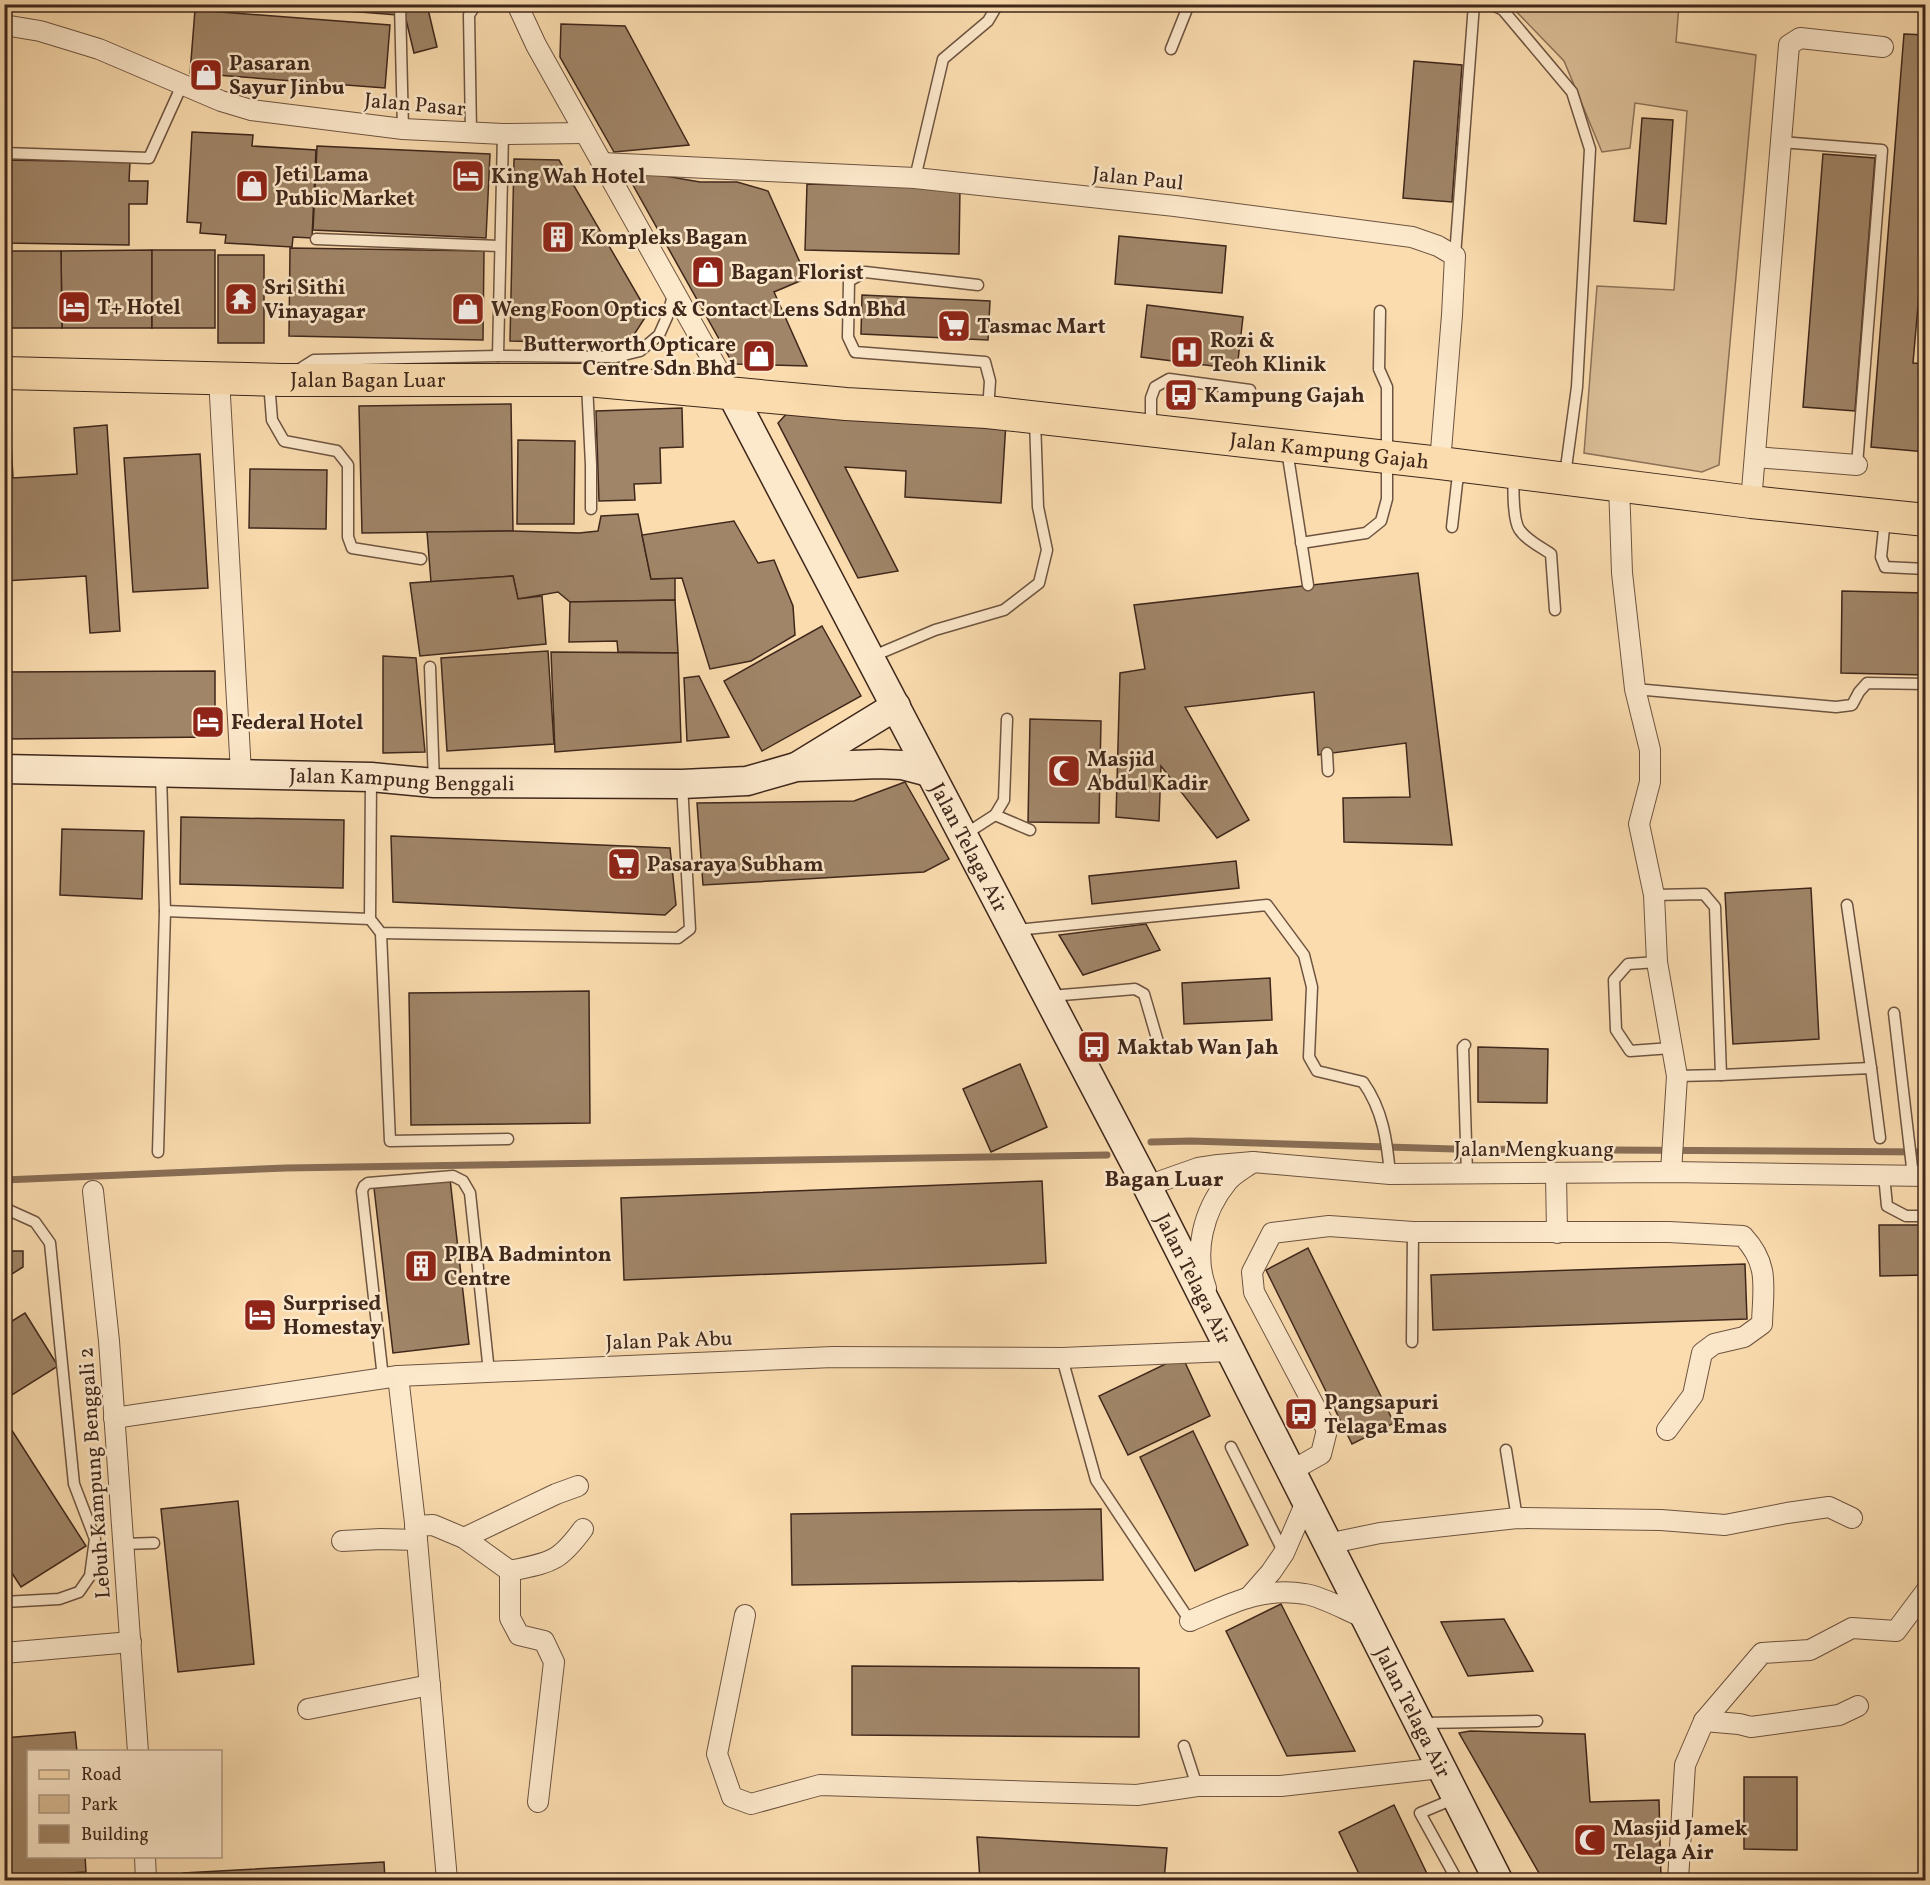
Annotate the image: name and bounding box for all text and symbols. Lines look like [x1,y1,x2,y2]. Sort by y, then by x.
place label: Pasaran Sayur Jinbu [229,50,345,103]
shop icon: Pasaran Sayur Jinbu [188,57,224,93]
street label: Jalan Pasar [363,87,467,124]
hotel icon: King Wah Hotel [450,158,486,194]
street label: Jalan Paul [1091,160,1185,199]
place label: Jeti Lama Public Market [274,161,415,214]
place label: King Wah Hotel [491,163,645,192]
shop icon: Jeti Lama Public Market [234,168,270,204]
building icon: Kompleks Bagan [540,219,576,255]
place label: Kompleks Bagan [581,224,748,253]
shop icon: Bagan Florist [690,254,726,290]
place label: Bagan Florist [731,259,864,288]
place label: Sri Sithi Vinayagar [264,274,366,327]
temple icon: Sri Sithi Vinayagar [223,281,259,317]
hotel icon: T+ Hotel [56,289,92,325]
shop icon: Weng Foon Optics & Contact Lens Sdn Bhd [450,291,486,327]
place label: T+ Hotel [97,294,181,323]
place label: Weng Foon Optics & Contact Lens Sdn Bhd [491,296,906,325]
supermarket icon: Tasmac Mart [936,308,972,344]
place label: Tasmac Mart [977,313,1106,342]
place label: Rozi & Teoh Klinik [1210,327,1326,380]
place label: Butterworth Opticare Centre Sdn Bhd [523,331,736,384]
hospital icon: Rozi & Teoh Klinik [1169,334,1205,370]
shop icon: Butterworth Opticare Centre Sdn Bhd [741,338,777,374]
street label: Jalan Bagan Luar [290,367,446,396]
bus stop icon: Kampung Gajah [1163,377,1199,413]
place label: Kampung Gajah [1204,382,1365,411]
street label: Jalan Kampung Gajah [1228,426,1430,478]
hotel icon: Federal Hotel [190,704,226,740]
place label: Federal Hotel [231,709,363,738]
place label: Masjid Abdul Kadir [1087,746,1208,799]
mosque icon: Masjid Abdul Kadir [1046,753,1082,789]
street label: Jalan Kampung Benggali [289,762,515,799]
street label: Jalan Telaga Air [922,778,1014,918]
supermarket icon: Pasaraya Subham [606,846,642,882]
place label: Pasaraya Subham [647,851,824,880]
bus stop icon: Maktab Wan Jah [1076,1029,1112,1065]
place label: Maktab Wan Jah [1117,1034,1279,1063]
street label: Jalan Mengkuang [1454,1136,1614,1165]
district label: Bagan Luar [1105,1165,1224,1196]
street label: Jalan Telaga Air [1147,1209,1238,1350]
place label: PIBA Badminton Centre [444,1241,612,1294]
building icon: PIBA Badminton Centre [403,1248,439,1284]
place label: Surprised Homestay [283,1290,382,1343]
hotel icon: Surprised Homestay [242,1297,278,1333]
street label: Jalan Pak Abu [605,1325,733,1358]
street label: Lebuh Kampung Benggali 2 [72,1346,119,1600]
place label: Pangsapuri Telaga Emas [1324,1389,1447,1442]
bus stop icon: Pangsapuri Telaga Emas [1283,1396,1319,1432]
street label: Jalan Telaga Air [1366,1642,1457,1783]
legend [27,1750,222,1858]
text: Road [81,1763,122,1788]
text: Park [81,1793,118,1818]
place label: Masjid Jamek Telaga Air [1613,1815,1748,1868]
mosque icon: Masjid Jamek Telaga Air [1572,1822,1608,1858]
text: Building [81,1823,149,1848]

